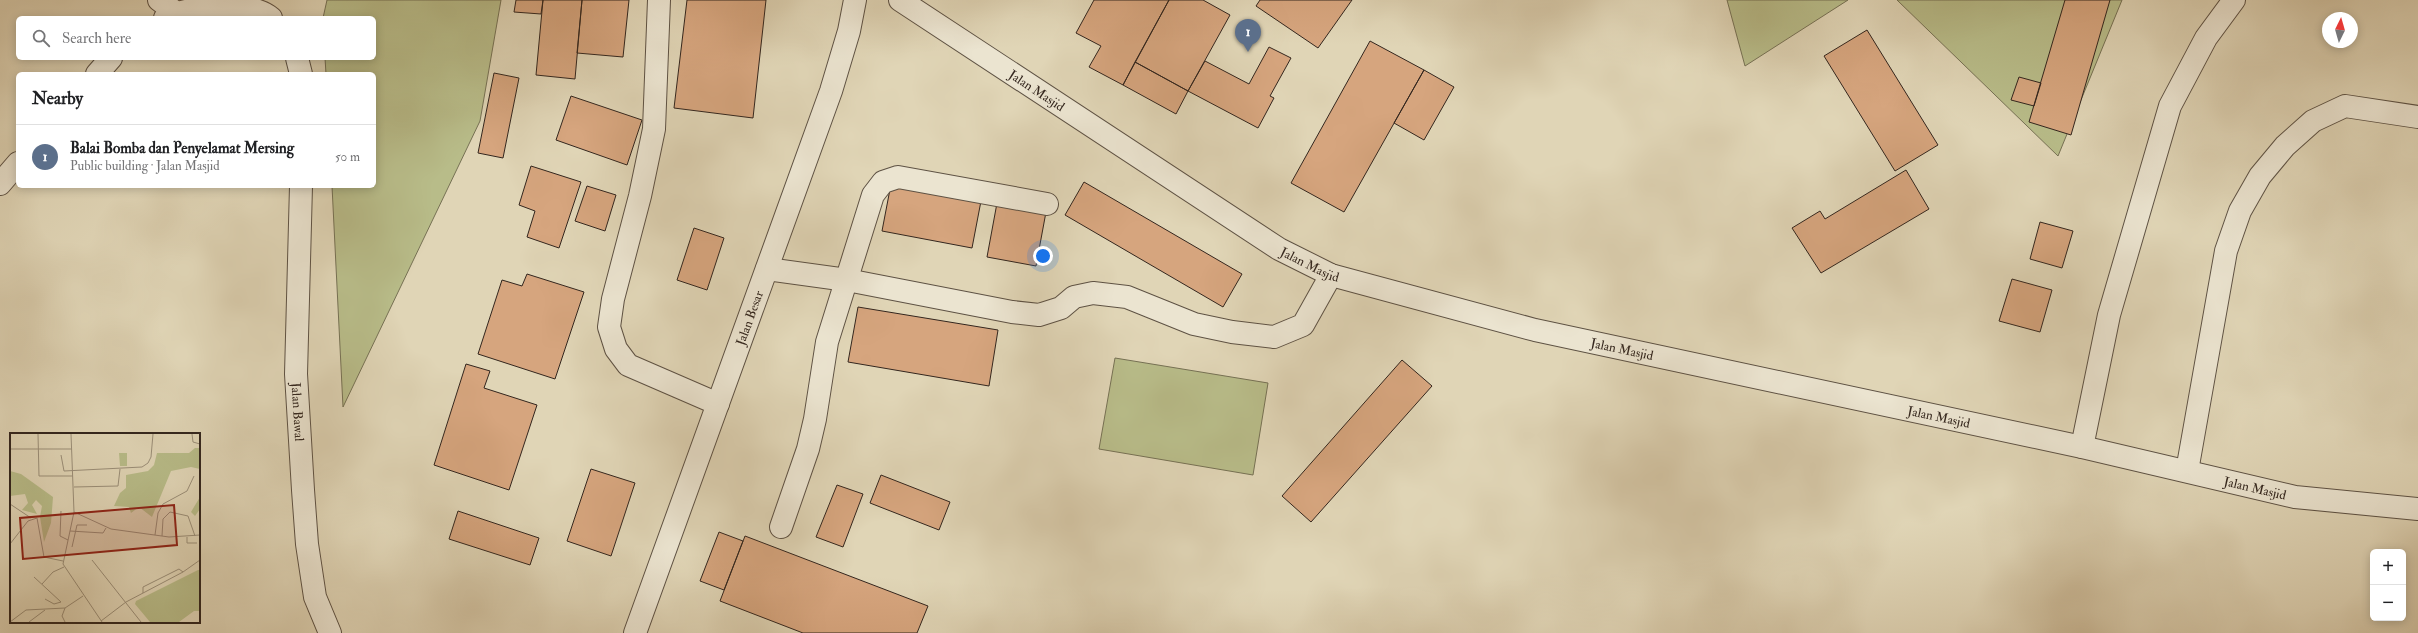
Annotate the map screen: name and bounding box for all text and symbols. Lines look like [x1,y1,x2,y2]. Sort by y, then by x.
north arrow [2322,12,2358,48]
search box [16,16,376,60]
pin: 1 [1235,19,1261,52]
icon: search [30,27,52,49]
text: Search here [62,29,131,48]
street label: Jalan Masjid [1005,66,1068,115]
text: Nearby [32,88,83,109]
text: Balai Bomba dan Penyelamat Mersing [70,139,294,158]
text: 1 [43,149,47,165]
text: 50 m [335,149,360,165]
text: Public building · Jalan Masjid [70,158,220,174]
street label: Jalan Masjid [1276,243,1341,286]
your location [1033,246,1053,266]
street label: Jalan Besar [732,289,767,349]
street label: Jalan Masjid [1588,335,1655,364]
street label: Jalan Bawal [287,381,307,442]
street label: Jalan Masjid [1905,403,1972,432]
inset map [10,433,200,623]
street label: Jalan Masjid [2221,473,2288,504]
map controls [2370,549,2406,621]
button: + [2370,549,2406,585]
button: − [2370,585,2406,621]

